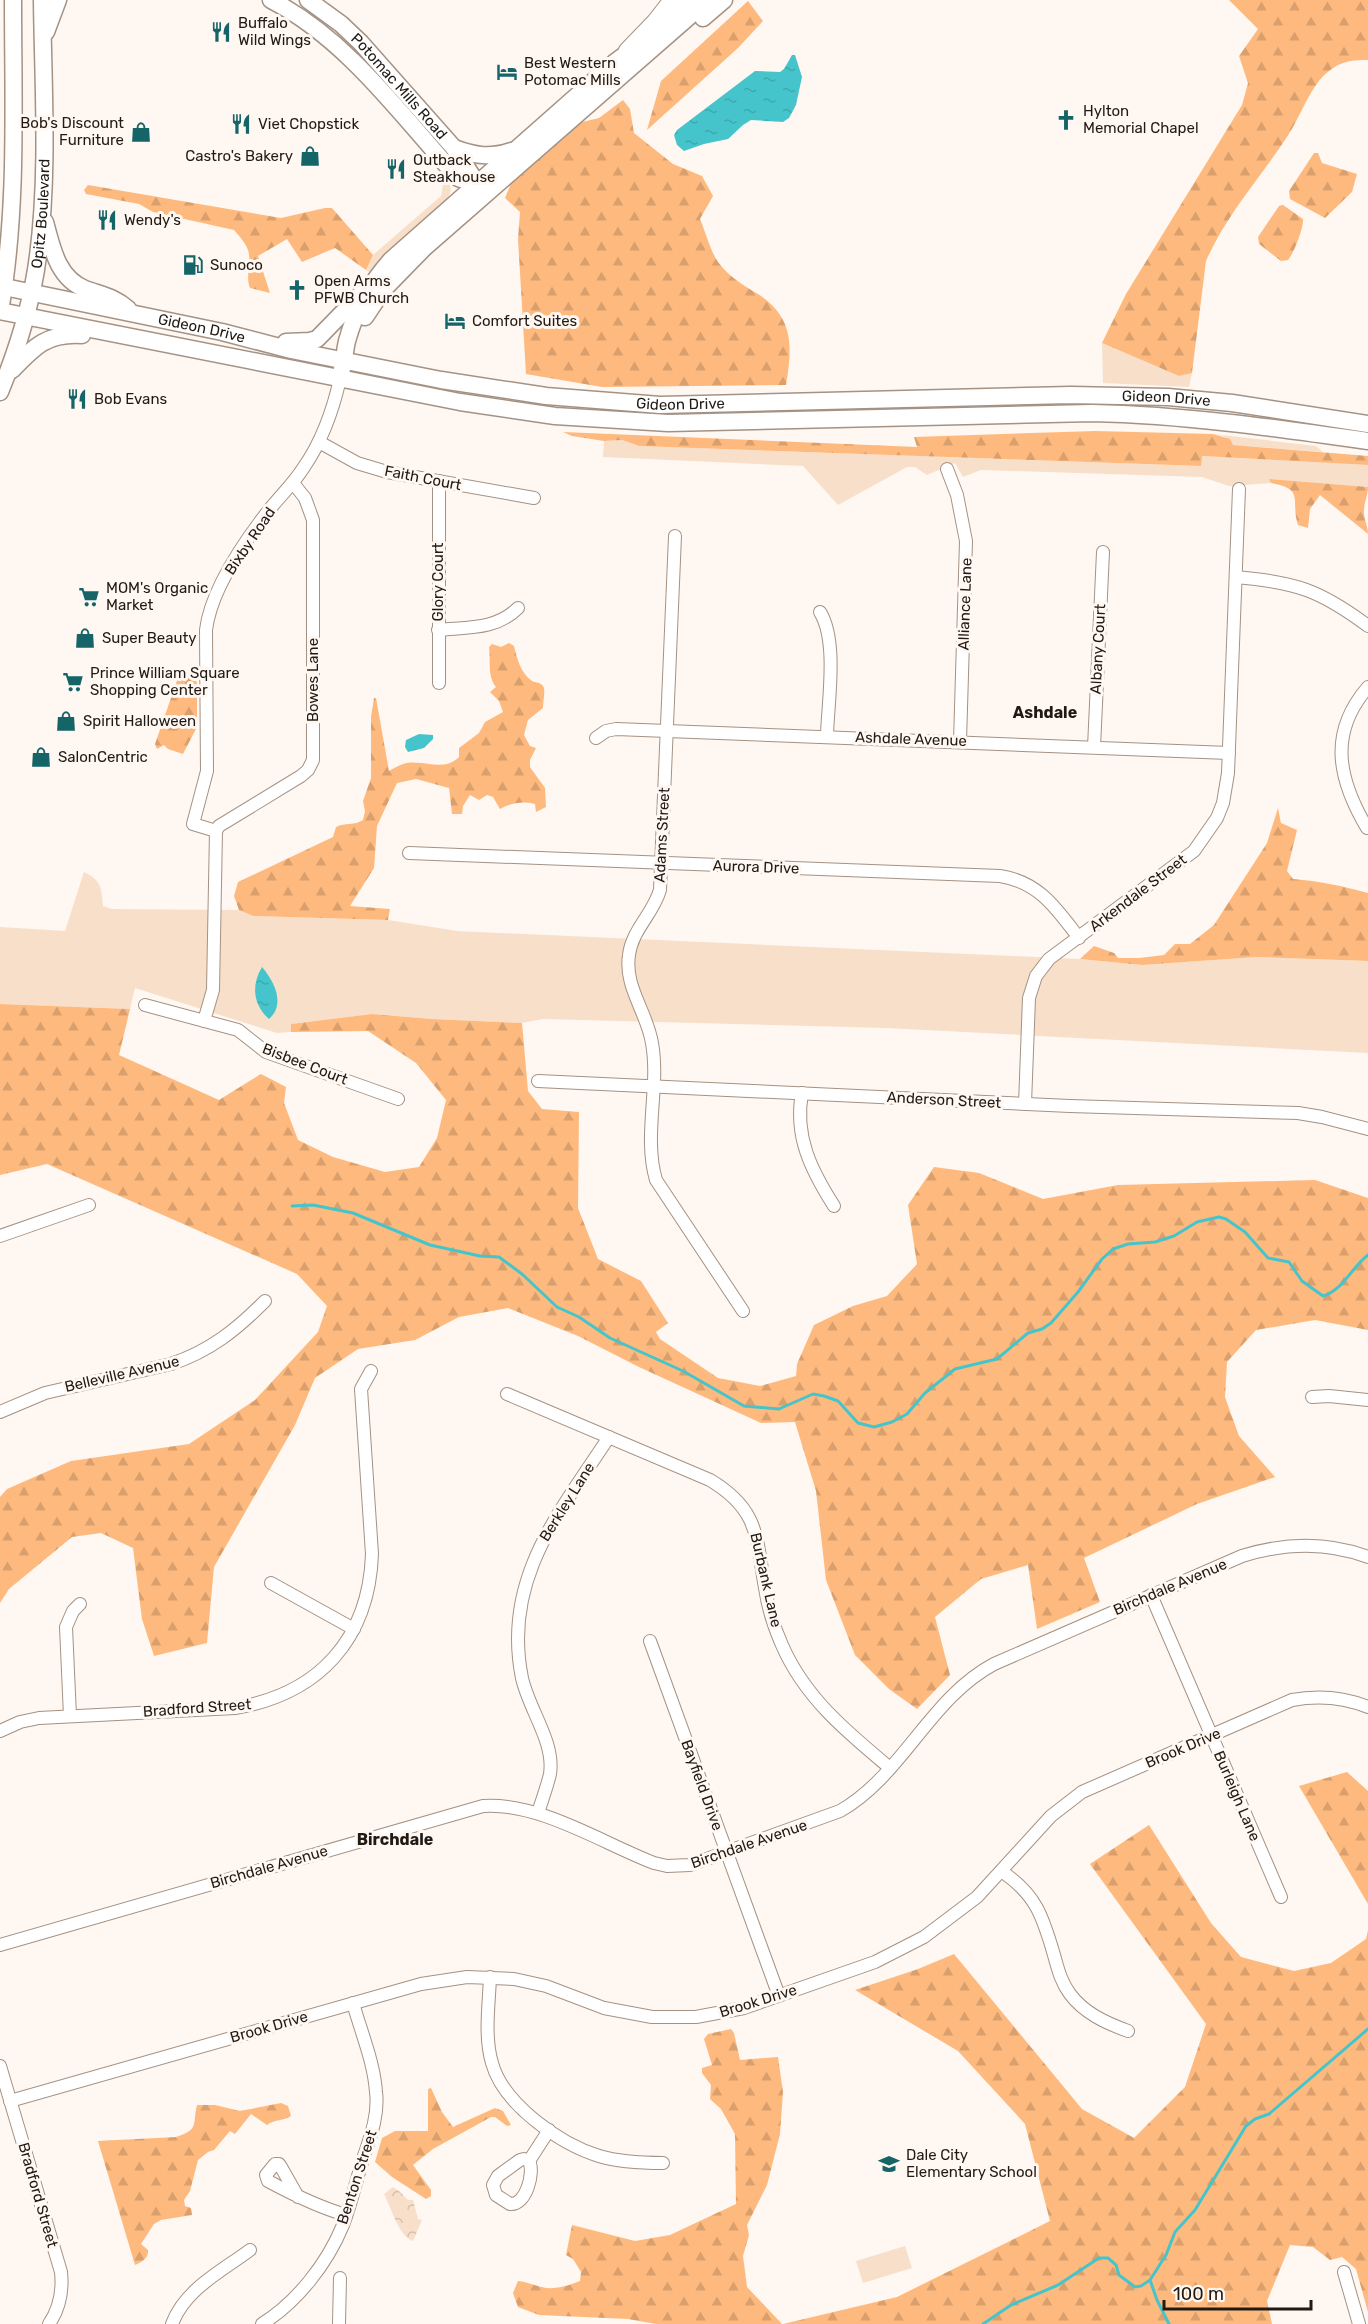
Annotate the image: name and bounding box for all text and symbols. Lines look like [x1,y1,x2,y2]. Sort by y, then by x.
place label: Buffalo Wild Wings [238,14,311,49]
restaurant icon: Buffalo Wild Wings [209,20,233,44]
street label: Potomac Mills Road [347,29,451,143]
place label: Best Western Potomac Mills [524,54,621,89]
hotel icon: Best Western Potomac Mills [495,60,519,84]
place label: Hylton Memorial Chapel [1083,102,1199,137]
church icon: Hylton Memorial Chapel [1054,108,1078,132]
restaurant icon: Viet Chopstick [229,112,253,136]
place label: Bob's Discount Furniture [20,114,124,149]
place label: Viet Chopstick [258,115,359,133]
shop icon: Bob's Discount Furniture [129,120,153,144]
shop icon: Castro's Bakery [298,144,322,168]
place label: Castro's Bakery [185,147,293,165]
place label: Outback Steakhouse [413,151,495,186]
restaurant icon: Outback Steakhouse [384,157,408,181]
street label: Opitz Boulevard [27,159,53,270]
restaurant icon: Wendy's [95,208,119,232]
place label: Wendy's [124,211,181,229]
fuel station icon: Sunoco [181,253,205,277]
place label: Sunoco [210,256,263,274]
place label: Open Arms PFWB Church [314,272,409,307]
church icon: Open Arms PFWB Church [285,278,309,302]
hotel icon: Comfort Suites [443,309,467,333]
street label: Gideon Drive [156,310,247,347]
place label: Comfort Suites [472,312,578,330]
restaurant icon: Bob Evans [65,387,89,411]
street label: Gideon Drive [1122,387,1211,410]
place label: Bob Evans [94,390,167,408]
street label: Gideon Drive [635,394,725,414]
street label: Faith Court [383,462,463,494]
street label: Bixby Road [221,504,279,578]
street label: Glory Court [429,542,447,621]
street label: Alliance Lane [954,557,976,651]
place label: MOM's Organic Market [106,579,208,614]
supermarket icon: MOM's Organic Market [77,585,101,609]
street label: Albany Court [1087,603,1109,695]
shop icon: Super Beauty [73,626,97,650]
place label: Super Beauty [102,629,197,647]
street label: Bowes Lane [304,638,322,722]
place label: Prince William Square Shopping Center [90,664,240,699]
supermarket icon: Prince William Square Shopping Center [61,670,85,694]
district label: Ashdale [1013,703,1077,722]
shop icon: Spirit Halloween [54,709,78,733]
place label: Spirit Halloween [83,712,196,730]
street label: Ashdale Avenue [855,728,967,750]
shop icon: SalonCentric [29,745,53,769]
place label: SalonCentric [58,748,148,766]
street label: Adams Street [651,787,673,883]
street label: Arkendale Street [1086,851,1190,935]
street label: Aurora Drive [712,856,800,878]
street label: Bisbee Court [260,1039,350,1089]
street label: Anderson Street [886,1088,1002,1112]
street label: Belleville Avenue [63,1352,181,1396]
street label: Berkley Lane [536,1459,598,1545]
street label: Burbank Lane [746,1531,786,1629]
street label: Birchdale Avenue [1110,1555,1230,1619]
street label: Bradford Street [142,1695,252,1721]
street label: Brook Drive [1143,1724,1223,1772]
street label: Bayfield Drive [677,1737,727,1833]
street label: Burleigh Lane [1210,1748,1264,1844]
street label: Birchdale Avenue [689,1816,809,1872]
district label: Birchdale [357,1830,433,1849]
street label: Birchdale Avenue [208,1842,330,1892]
street label: Brook Drive [717,1981,799,2021]
street label: Brook Drive [228,2007,310,2047]
street label: Benton Street [333,2127,381,2226]
street label: Bradford Street [14,2140,62,2250]
place label: Dale City Elementary School [906,2146,1037,2181]
school or university icon: Dale City Elementary School [877,2152,901,2176]
scale bar [1164,2273,1311,2311]
text: 100 m [1173,2283,1224,2305]

